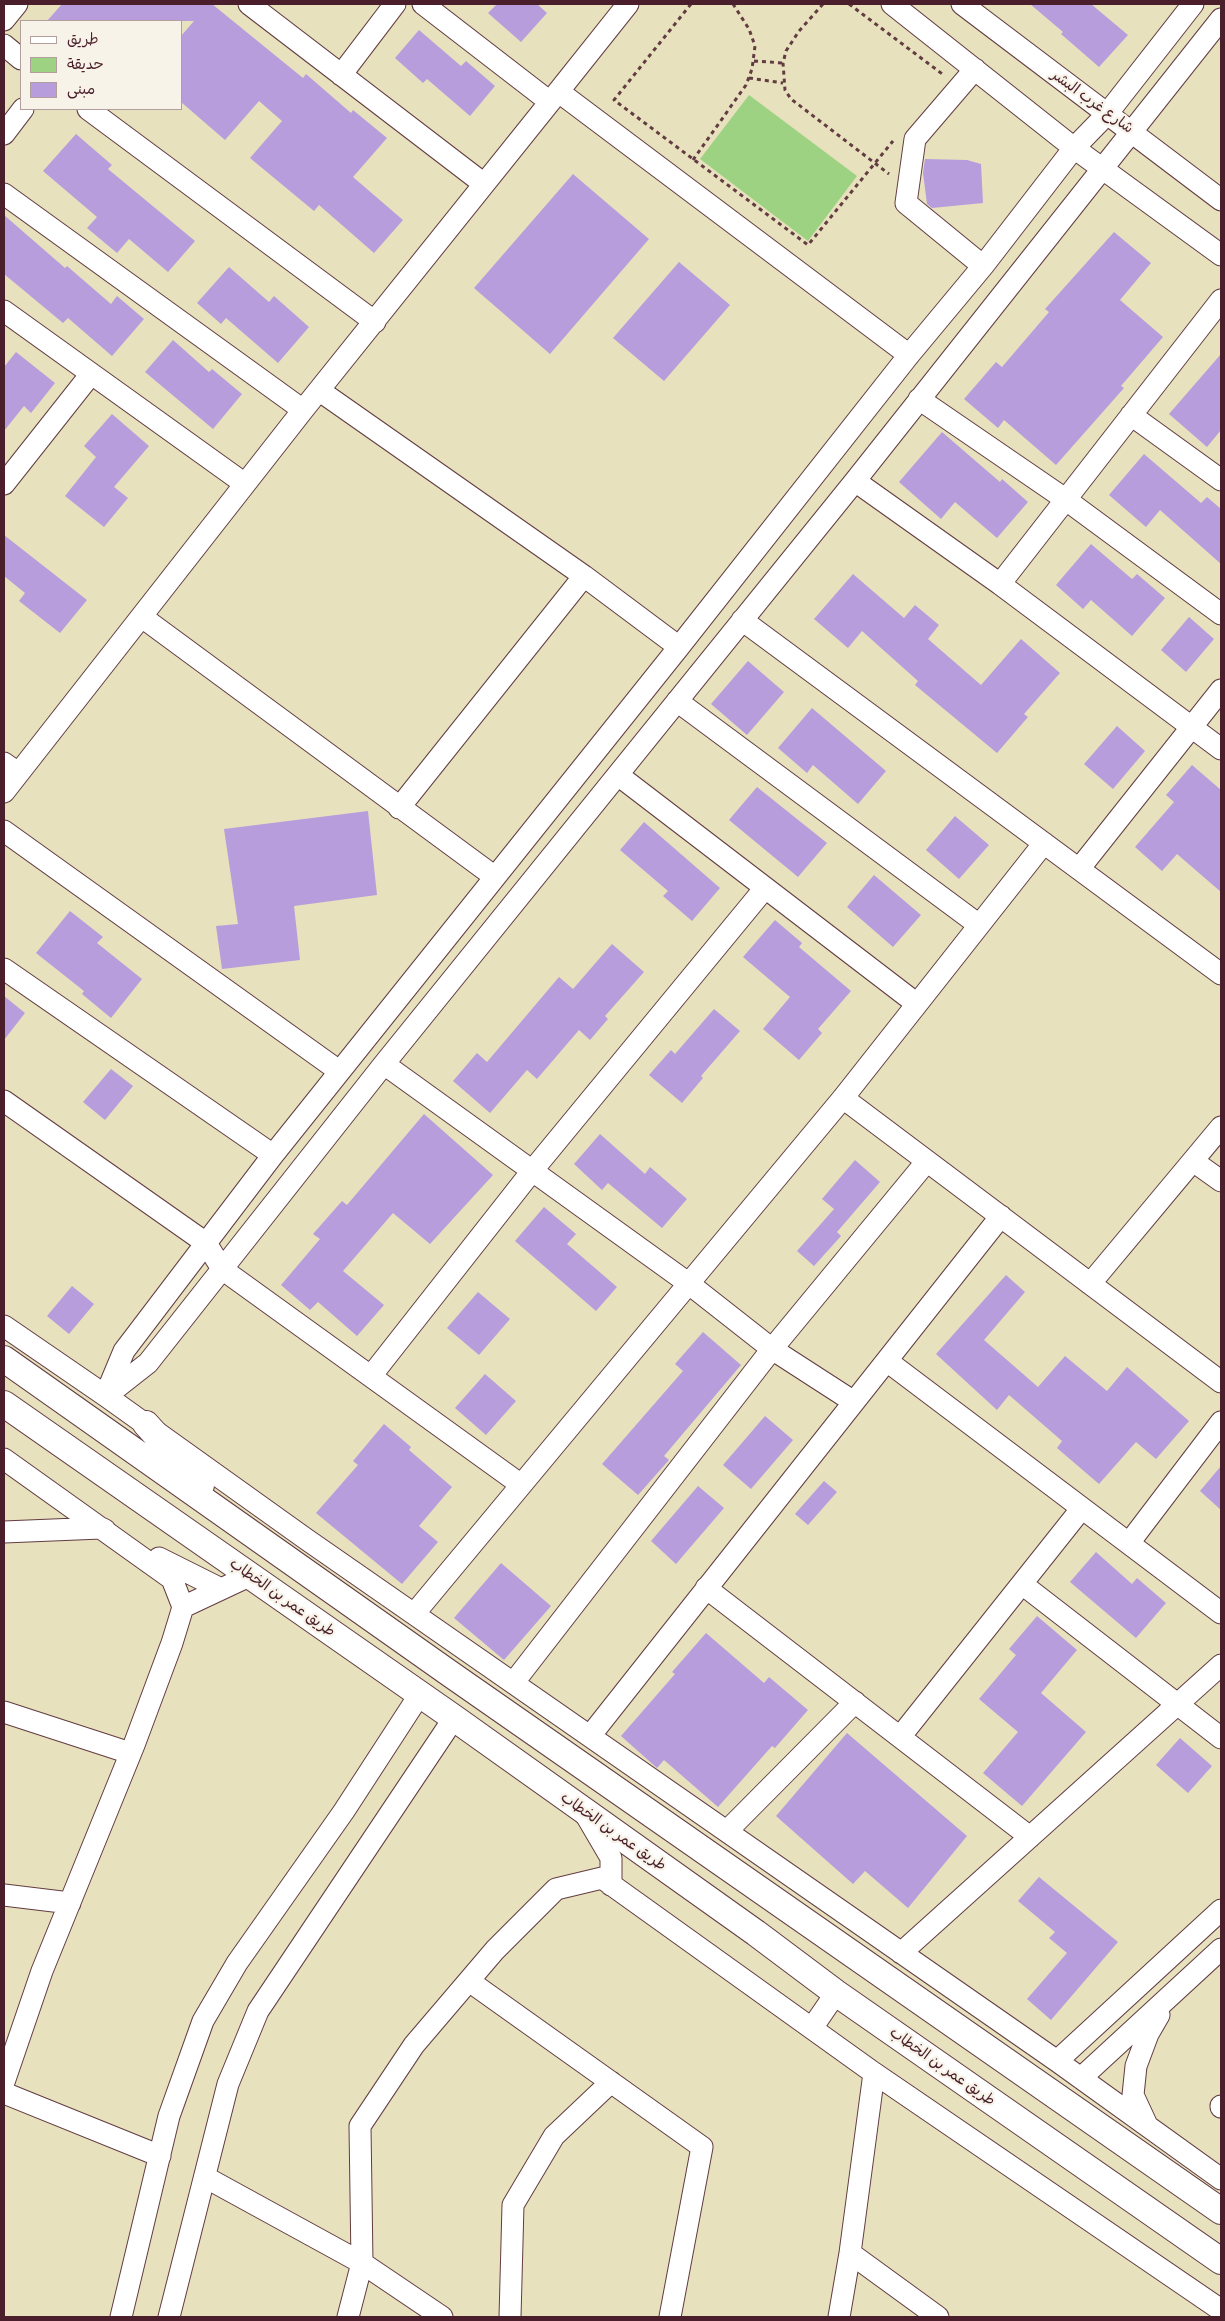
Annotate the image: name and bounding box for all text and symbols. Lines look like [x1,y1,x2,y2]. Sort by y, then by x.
legend [20,20,182,110]
text: طريق [67,30,99,48]
text: حديقة [67,55,104,73]
street label: شارع غرب البشر [1047,66,1137,138]
text: مبنى [67,80,95,98]
street label: طريق عمر بن الخطاب [226,1555,338,1641]
street label: طريق عمر بن الخطاب [557,1789,669,1875]
street label: طريق عمر بن الخطاب [886,2024,998,2110]

